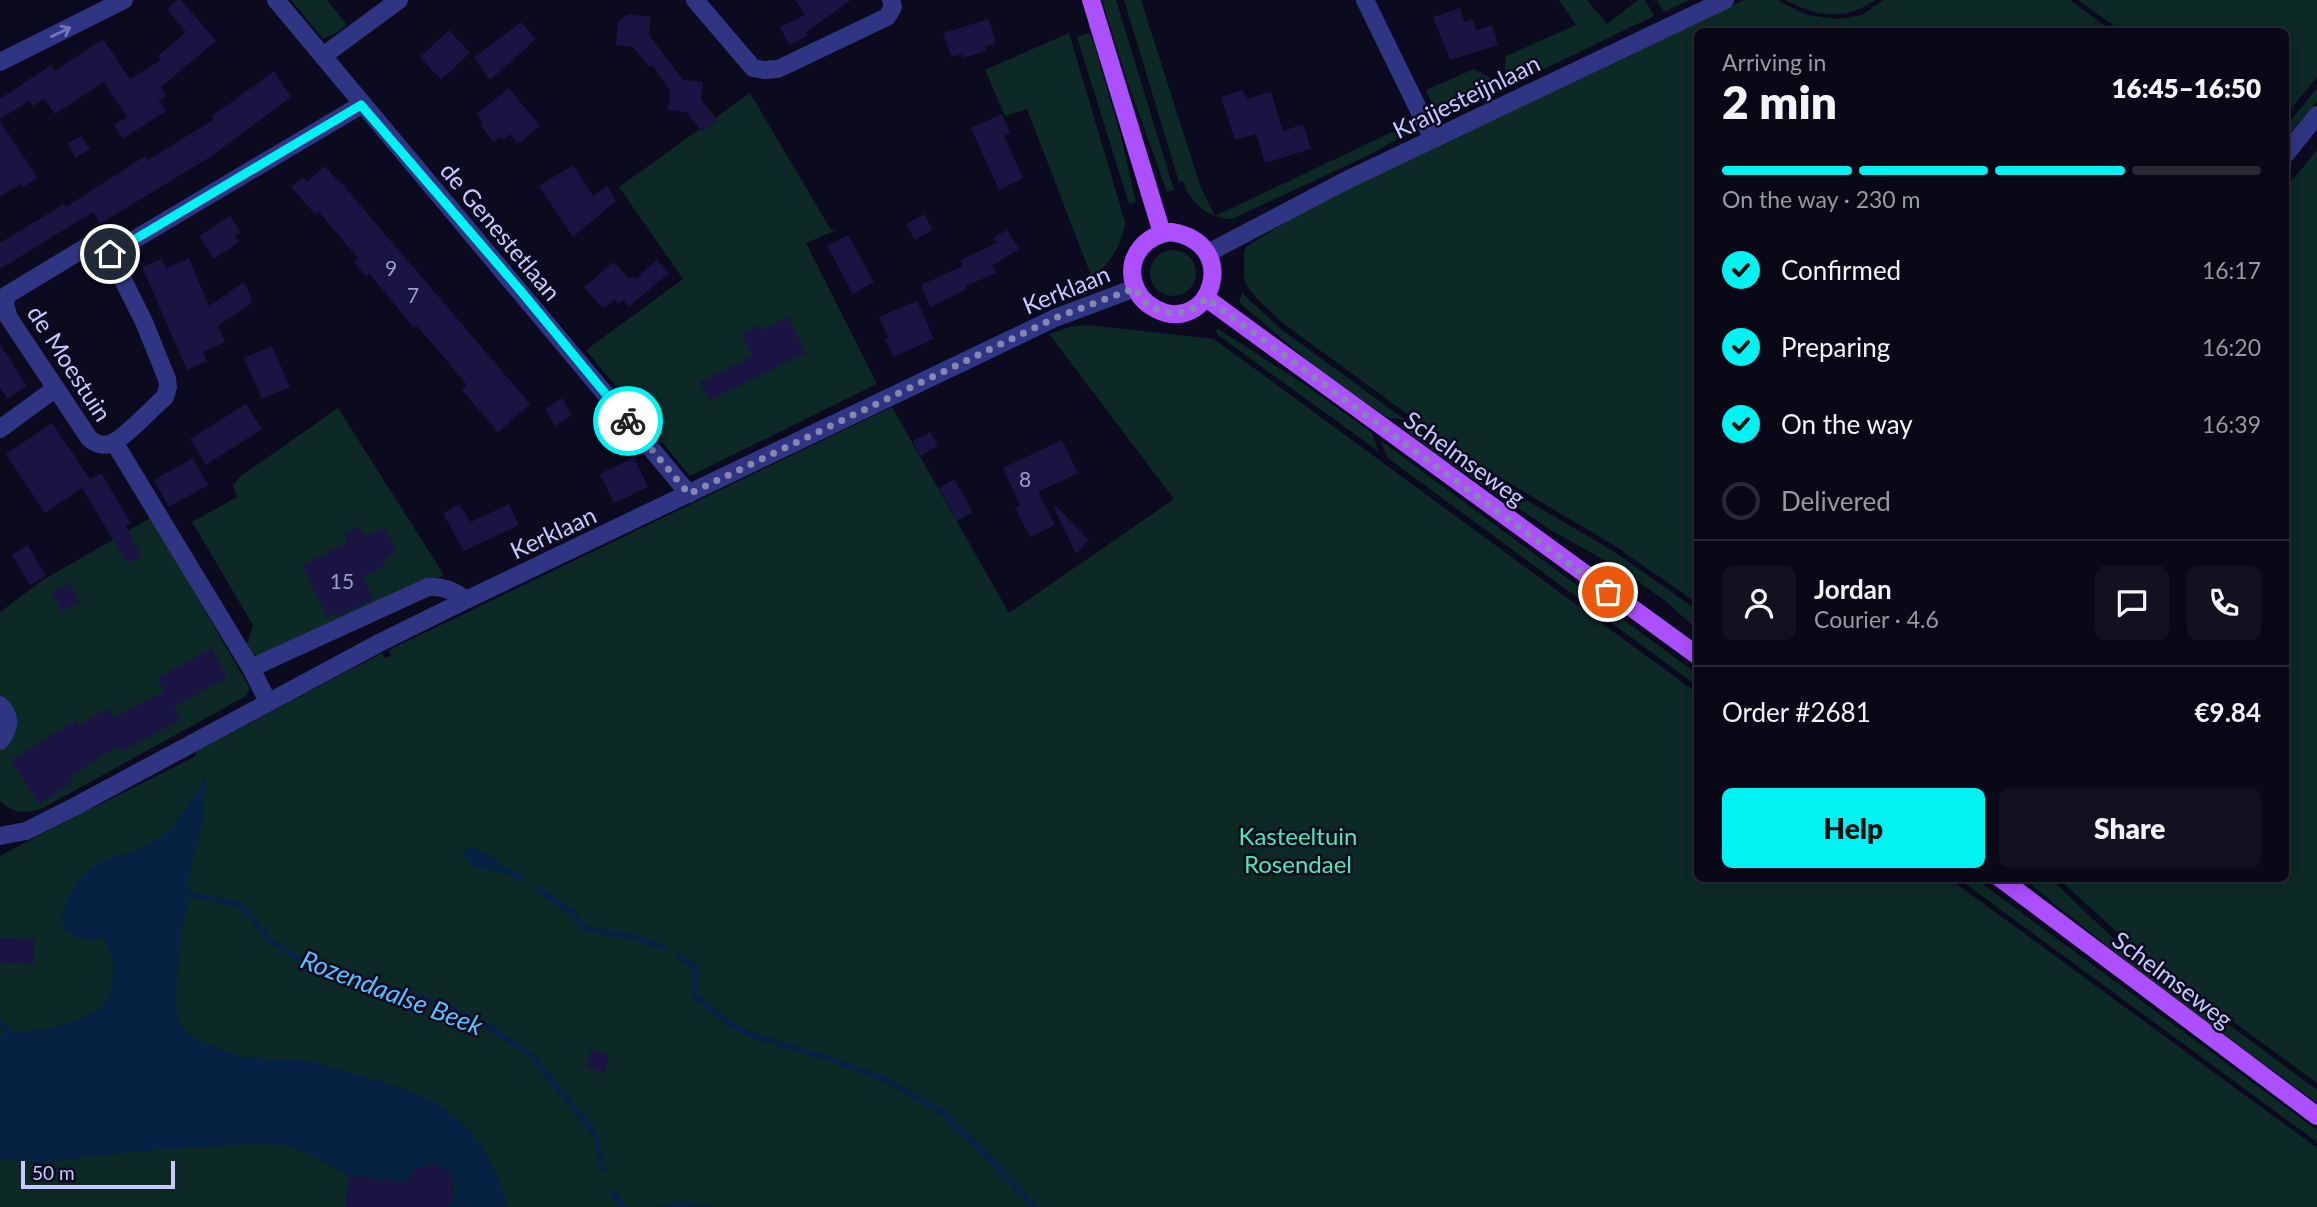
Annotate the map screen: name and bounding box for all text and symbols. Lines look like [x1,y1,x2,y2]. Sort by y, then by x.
one-way arrow [50,25,71,38]
street label: Kraijesteijnlaan [1388,48,1544,144]
text: Arriving in [1722,48,1826,76]
text: 16:45–16:50 [2111,72,2261,104]
text: 2 min [1722,74,1837,129]
street label: de Genestetlaan [435,156,567,306]
text: On the way · 230 m [1722,185,1921,213]
pin [80,224,140,284]
icon: home [91,235,129,273]
icon: check [1722,251,1760,289]
text: Confirmed [1781,254,1901,286]
house number: 9 [385,255,397,280]
text: 16:17 [2202,256,2261,284]
street label: Kerklaan [1018,258,1114,320]
house number: 7 [407,282,419,307]
street label: de Moestuin [22,300,118,426]
icon: check [1722,328,1760,366]
text: Preparing [1781,331,1890,363]
text: 16:20 [2202,333,2261,361]
courier [593,386,663,456]
icon: bike [609,402,647,440]
street label: Schelmseweg [1399,404,1531,512]
icon: check [1722,405,1760,443]
text: On the way [1781,408,1913,440]
text: 16:39 [2202,410,2261,438]
house number: 8 [1019,466,1031,491]
text: Delivered [1781,485,1891,517]
street label: Kerklaan [505,500,601,564]
pin [1578,562,1638,622]
button: person [1722,566,1796,640]
button: chat [2095,566,2169,640]
button: phone [2187,566,2261,640]
house number: 15 [330,568,354,593]
icon: bag [1589,573,1627,611]
text: Jordan [1814,573,1892,605]
text: Courier · 4.6 [1814,605,1939,633]
text: Order #2681 [1722,696,1871,728]
text: €9.84 [2195,696,2261,728]
button: Help [1722,788,1985,868]
button: Share [1999,788,2261,868]
park label: Kasteeltuin Rosendael [1239,821,1357,878]
street label: Schelmseweg [2107,924,2239,1034]
water label: Rozendaalse Beek [296,943,488,1042]
scale bar [21,1158,175,1190]
text: 50 m [32,1161,75,1184]

